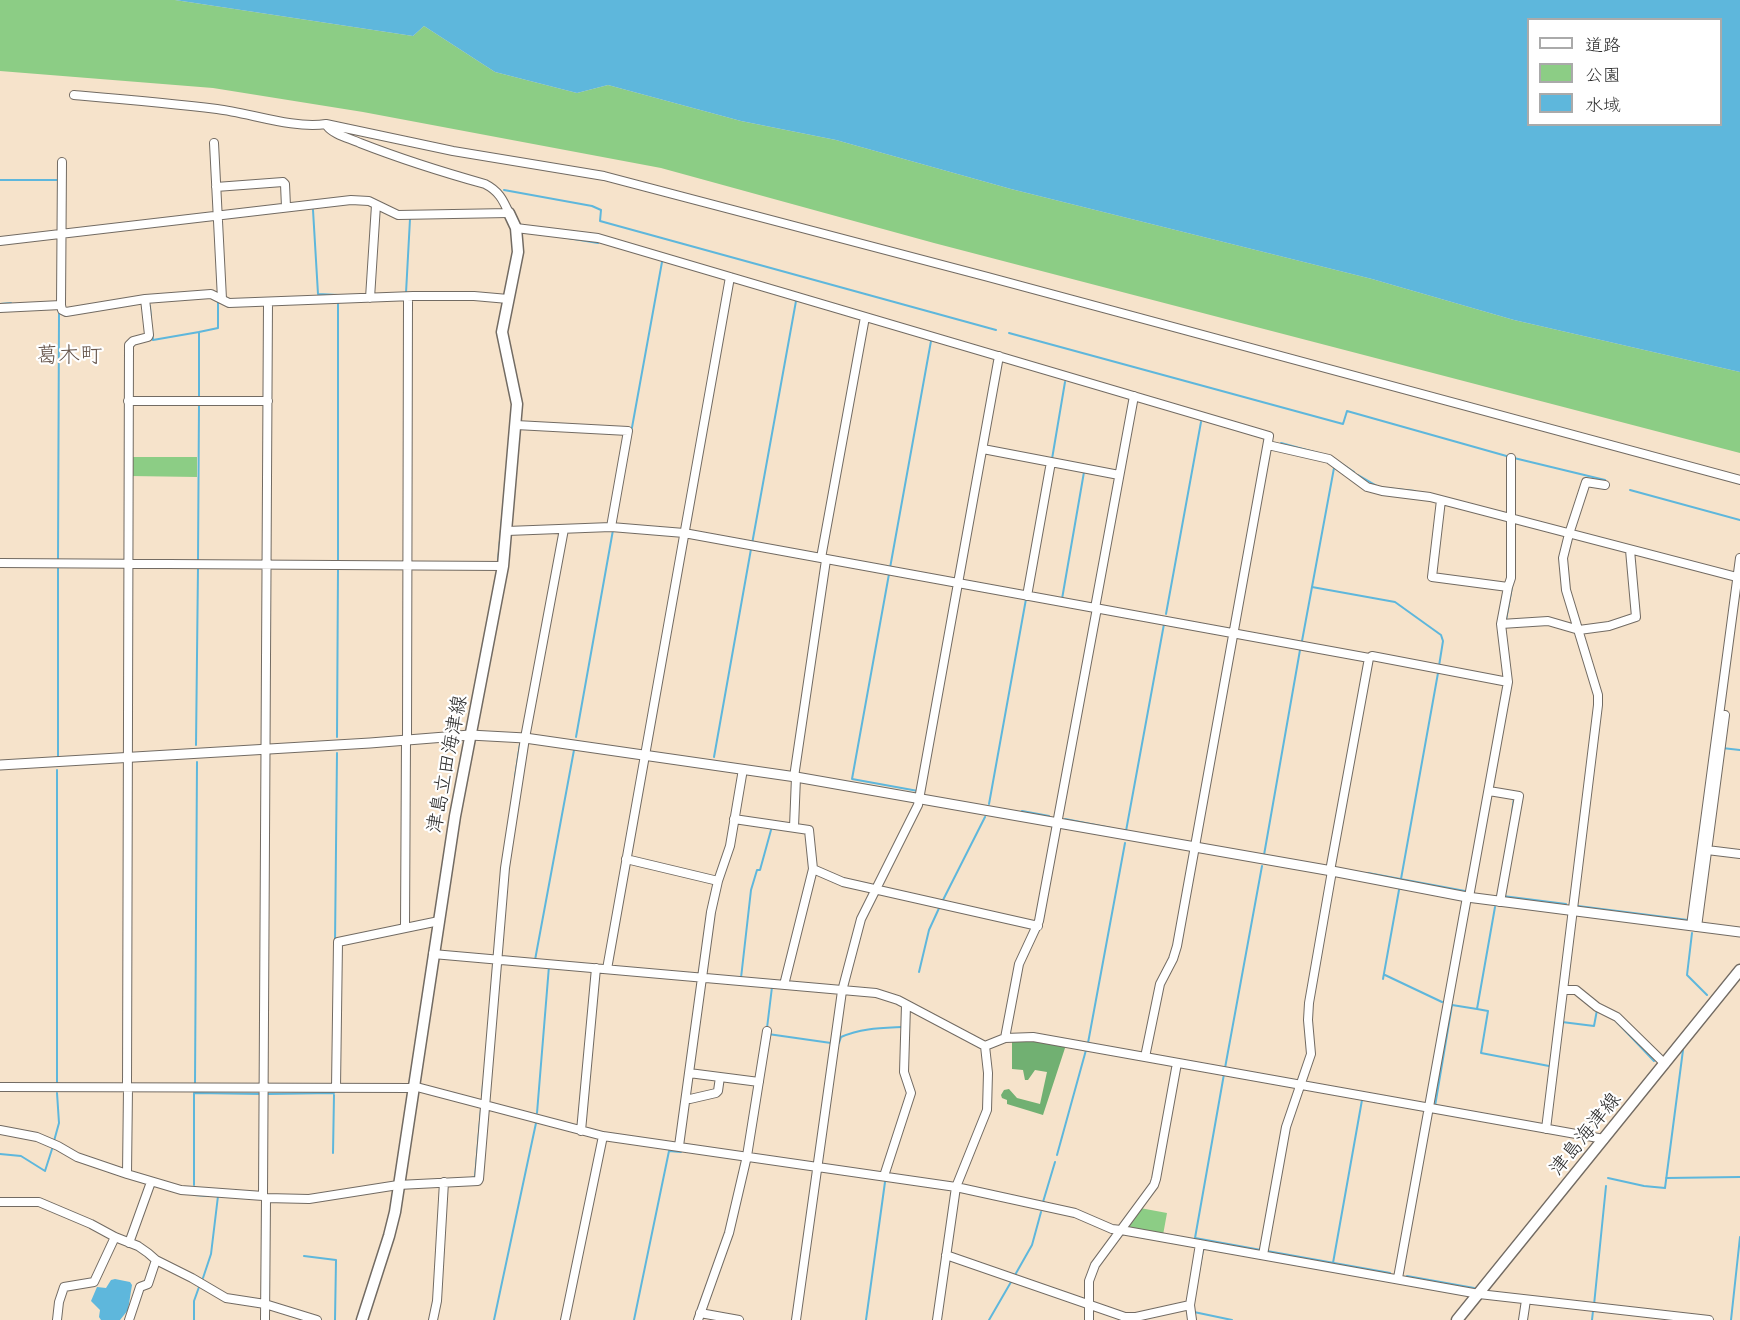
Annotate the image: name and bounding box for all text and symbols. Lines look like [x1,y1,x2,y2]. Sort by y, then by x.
legend [1527,18,1722,126]
text: 道路 [1585,32,1621,56]
text: 公園 [1585,62,1621,86]
text: 水域 [1585,92,1621,116]
district label: 葛木町 [36,342,102,368]
street label: 津島立田海津線 [422,693,472,835]
street label: 津島海津線 [1544,1088,1626,1180]

